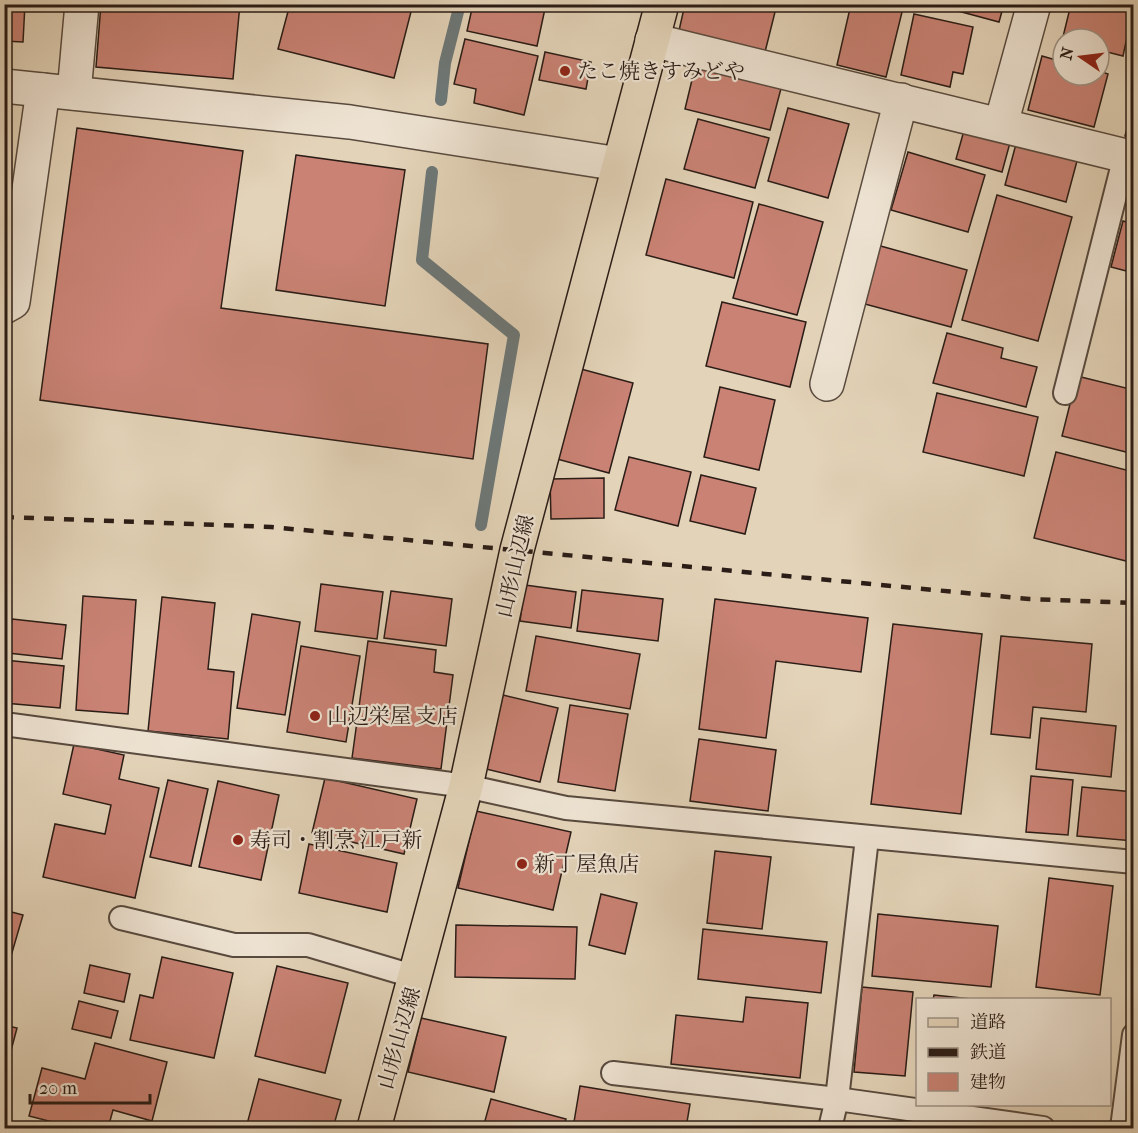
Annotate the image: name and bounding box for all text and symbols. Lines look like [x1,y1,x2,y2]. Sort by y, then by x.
north arrow [1051,27,1111,87]
text: N [1056,44,1078,62]
place label: たこ焼きすみどや [577,59,745,83]
marker: たこ焼きすみどや [558,64,572,78]
street label: 山形山辺線 [491,512,539,620]
place label: 山辺栄屋 支店 [327,704,458,728]
marker: 山辺栄屋 支店 [308,709,322,723]
place label: 寿司・割烹 江戸新 [250,828,423,852]
marker: 寿司・割烹 江戸新 [231,833,245,847]
place label: 新丁屋魚店 [534,852,639,876]
marker: 新丁屋魚店 [515,857,529,871]
street label: 山形山辺線 [373,984,425,1092]
legend [916,998,1111,1106]
text: 道路 [970,1012,1006,1033]
text: 鉄道 [970,1042,1006,1063]
scale bar [30,1067,150,1105]
text: 建物 [970,1072,1006,1093]
text: 20 m [39,1078,77,1099]

